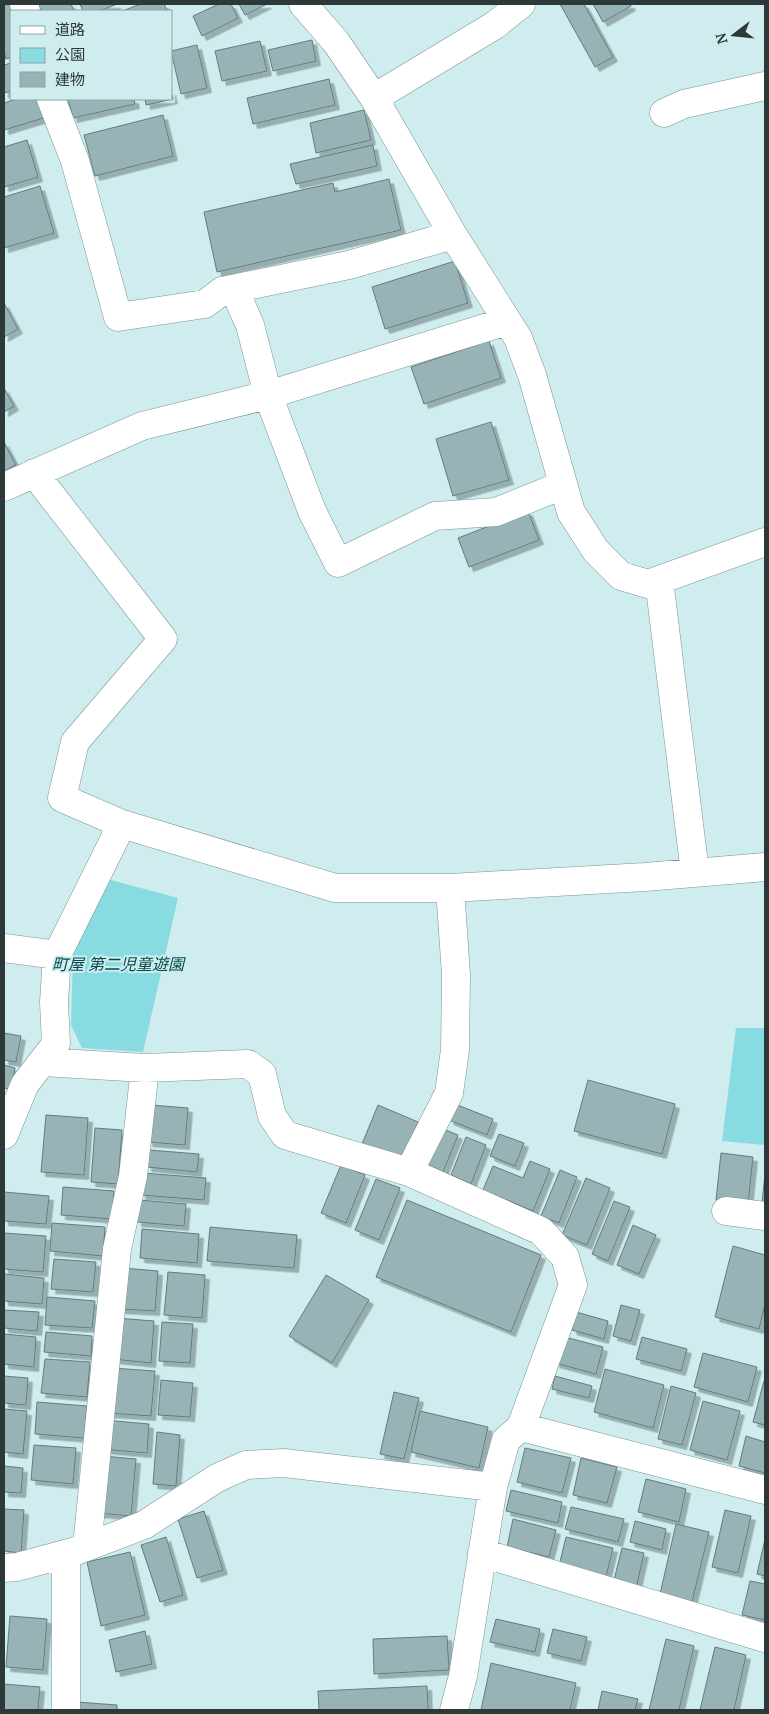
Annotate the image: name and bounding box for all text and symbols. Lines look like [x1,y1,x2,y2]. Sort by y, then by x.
legend [10,10,172,100]
north arrow [709,10,759,60]
text: 道路 [55,19,85,39]
text: N [710,31,732,46]
text: 公園 [55,44,85,64]
text: 建物 [55,69,85,89]
park label: 町屋 第二児童遊園 [52,953,186,975]

